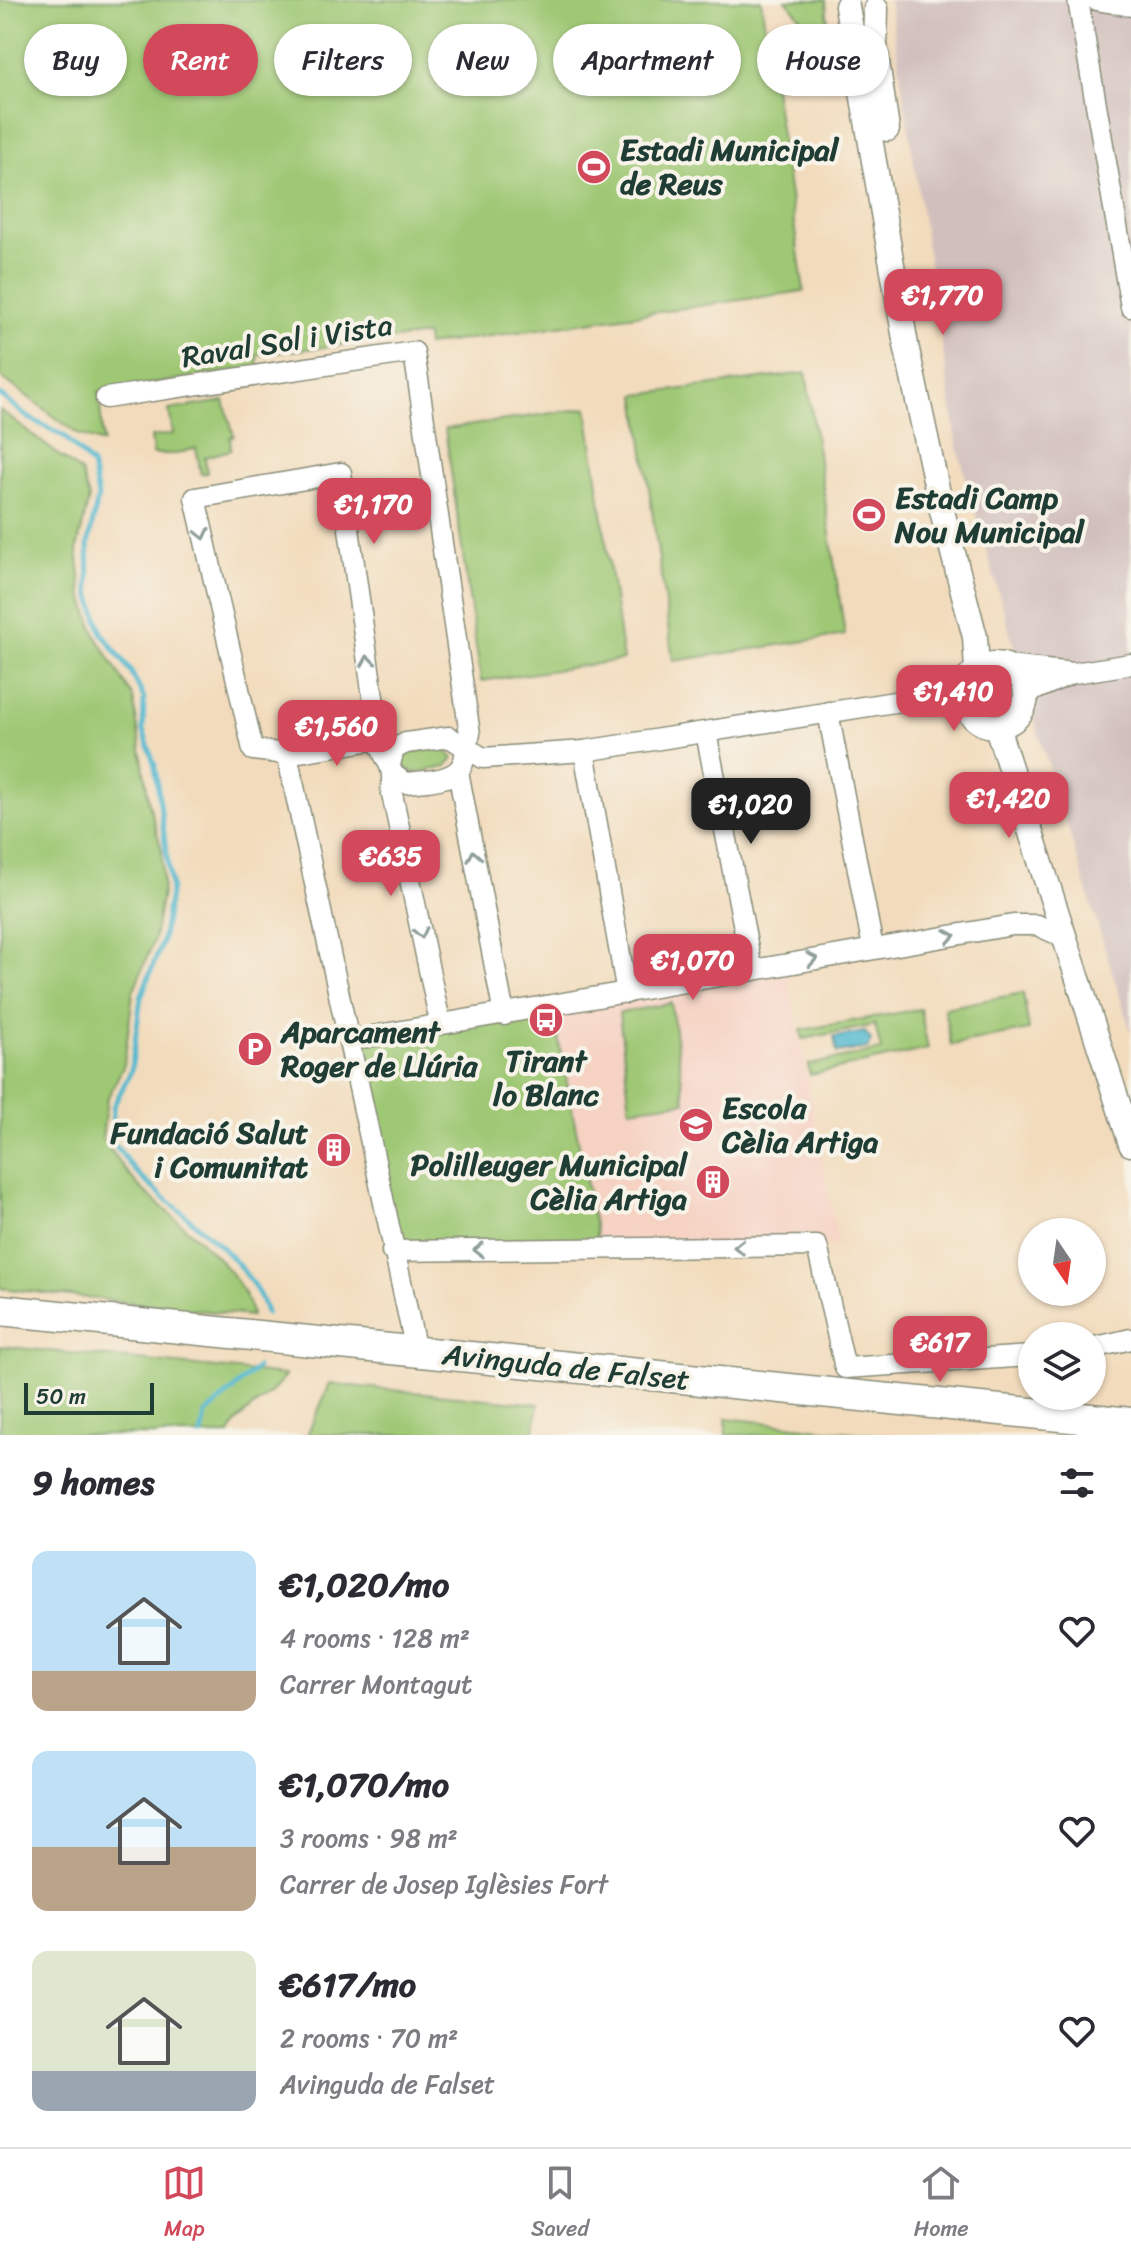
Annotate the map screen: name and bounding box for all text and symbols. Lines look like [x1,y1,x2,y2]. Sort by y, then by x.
chip: Buy [24,24,127,96]
chip: Rent [143,24,258,96]
chip: Filters [274,24,412,96]
chip: New [428,24,537,96]
chip: Apartment [553,24,741,96]
chip: House [757,24,889,96]
place label: Estadi Municipal de Reus [620,123,840,211]
sports icon: Estadi Municipal de Reus [575,148,613,186]
pin: €1,770 [878,269,1008,337]
text: €1,770 [902,272,984,318]
street label: Raval Sol i Vista [178,298,396,384]
place label: Estadi Camp Nou Municipal [894,471,1085,559]
pin: €1,170 [309,478,439,546]
text: €1,170 [335,481,413,527]
sports icon: Estadi Camp Nou Municipal [850,496,888,534]
one-way arrow [194,527,211,541]
one-way arrow [360,655,377,668]
pin: €1,410 [889,665,1019,733]
text: €1,410 [914,668,994,714]
pin: €1,560 [272,700,402,768]
text: €1,560 [296,703,378,749]
pin: €1,420 [944,772,1074,840]
text: €1,420 [967,775,1051,821]
pin: €1,020 [686,778,816,846]
text: €1,020 [709,781,793,827]
pin: €635 [344,830,438,898]
text: €635 [360,833,422,879]
one-way arrow [466,849,483,862]
one-way arrow [412,926,429,939]
one-way arrow [943,928,956,945]
pin: €1,070 [628,934,758,1002]
text: €1,070 [651,937,735,983]
one-way arrow [805,951,819,968]
bus stop icon: Tirant lo Blanc [527,1001,565,1039]
place label: Aparcament Roger de Llúria [279,1005,478,1093]
parking icon: Aparcament Roger de Llúria [236,1030,274,1068]
place label: Tirant lo Blanc [492,1034,600,1122]
place label: Escola Cèlia Artiga [721,1081,878,1169]
place label: Fundació Salut i Comunitat [110,1106,308,1194]
school or university icon: Escola Cèlia Artiga [677,1106,715,1144]
building icon: Fundació Salut i Comunitat [315,1131,353,1169]
place label: Polilleuger Municipal Cèlia Artiga [411,1138,688,1226]
building icon: Polilleuger Municipal Cèlia Artiga [694,1163,732,1201]
north arrow [1018,1218,1106,1306]
map controls [1018,1218,1106,1410]
one-way arrow [732,1238,745,1256]
one-way arrow [472,1241,485,1259]
pin: €617 [893,1316,987,1384]
text: €617 [911,1319,969,1365]
button: layers [1018,1322,1106,1410]
street label: Avinguda de Falset [439,1327,692,1407]
text: 50 m [36,1377,86,1416]
scale bar [24,1379,154,1415]
text: 9 homes [32,1453,154,1513]
icon: filters [1055,1461,1099,1505]
text: €1,020/mo [280,1555,449,1615]
icon: home [96,1583,192,1679]
icon: heart [1055,1609,1099,1653]
text: 4 rooms · 128 m² [280,1615,470,1661]
text: Carrer Montagut [280,1661,472,1707]
text: €1,070/mo [280,1755,449,1815]
icon: home [96,1783,192,1879]
icon: heart [1055,1809,1099,1853]
text: 3 rooms · 98 m² [280,1815,458,1861]
text: Carrer de Josep Iglèsies Fort [280,1861,608,1907]
text: €617/mo [280,1955,416,2015]
icon: home [96,1983,192,2079]
icon: heart [1055,2009,1099,2053]
text: 2 rooms · 70 m² [280,2015,458,2061]
text: Avinguda de Falset [280,2061,495,2107]
tab: Map [162,2161,206,2248]
tab: Saved [531,2161,589,2248]
tab: Home [914,2161,969,2248]

